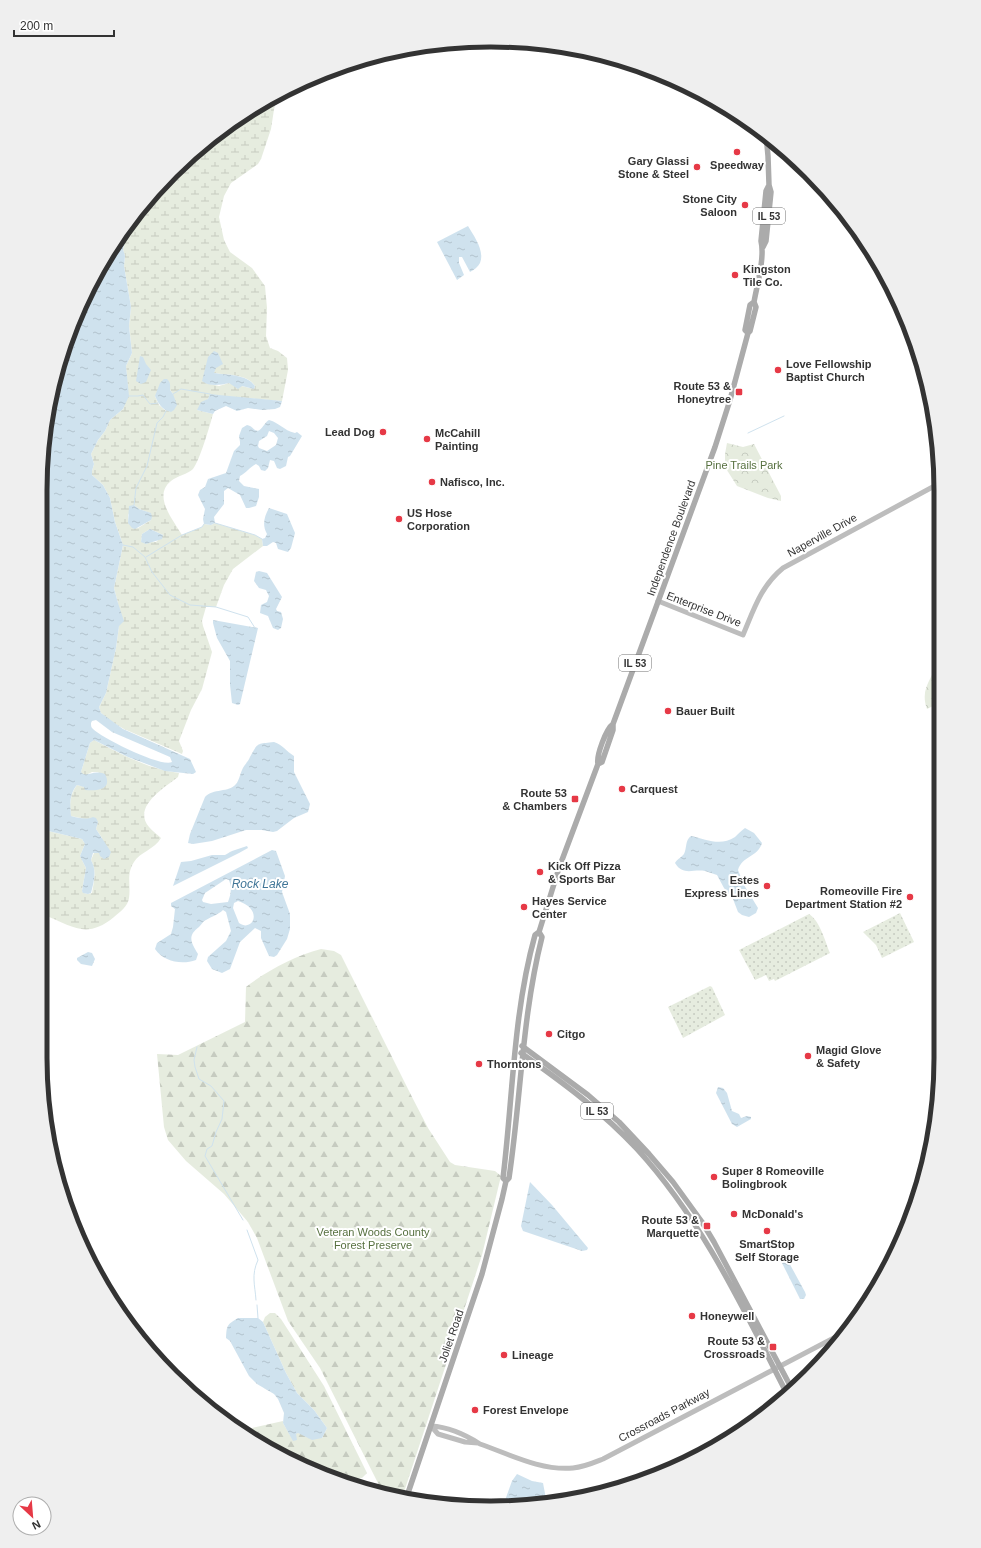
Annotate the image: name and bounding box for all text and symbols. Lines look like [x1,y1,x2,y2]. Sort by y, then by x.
scale bar [14,12,114,38]
text: 200 m [20,19,53,33]
marker: Speedway [732,147,742,157]
place label: Gary Glassi Stone & Steel [618,155,689,180]
place label: Speedway [710,159,765,171]
marker: Gary Glassi Stone & Steel [692,162,702,172]
place label: Stone City Saloon [683,193,738,218]
marker: Stone City Saloon [740,200,750,210]
road number: IL 53 [753,208,785,224]
place label: Kingston Tile Co. [743,263,791,288]
marker: Kingston Tile Co. [730,270,740,280]
place label: Love Fellowship Baptist Church [786,358,872,383]
marker: Love Fellowship Baptist Church [773,365,783,375]
place label: Route 53 & Honeytree [674,380,731,405]
marker: Route 53 & Honeytree [734,387,744,397]
place label: Lead Dog [325,426,375,438]
marker: Lead Dog [378,427,388,437]
place label: McCahill Painting [435,427,480,452]
marker: McCahill Painting [422,434,432,444]
park label: Pine Trails Park [705,459,783,471]
place label: Nafisco, Inc. [440,476,505,488]
marker: Nafisco, Inc. [427,477,437,487]
street label: Independence Boulevard [644,478,698,598]
place label: US Hose Corporation [407,507,470,532]
street label: Naperville Drive [785,511,859,559]
marker: US Hose Corporation [394,514,404,524]
street label: Enterprise Drive [665,589,743,629]
road number: IL 53 [619,655,651,671]
place label: Bauer Built [676,705,735,717]
marker: Bauer Built [663,706,673,716]
place label: Carquest [630,783,678,795]
marker: Carquest [617,784,627,794]
place label: Route 53 & Chambers [502,787,567,812]
marker: Route 53 & Chambers [570,794,580,804]
place label: Kick Off Pizza & Sports Bar [548,860,622,885]
marker: Kick Off Pizza & Sports Bar [535,867,545,877]
place label: Estes Express Lines [684,874,759,899]
water label: Rock Lake [232,877,289,891]
marker: Estes Express Lines [762,881,772,891]
place label: Romeoville Fire Department Station #2 [785,885,902,910]
marker: Romeoville Fire Department Station #2 [905,892,915,902]
place label: Hayes Service Center [532,895,607,920]
marker: Hayes Service Center [519,902,529,912]
place label: Citgo [557,1028,585,1040]
marker: Citgo [544,1029,554,1039]
place label: Magid Glove & Safety [816,1044,881,1069]
marker: Magid Glove & Safety [803,1051,813,1061]
place label: Thorntons [487,1058,541,1070]
marker: Thorntons [474,1059,484,1069]
road number: IL 53 [581,1103,613,1119]
place label: Super 8 Romeoville Bolingbrook [722,1165,824,1190]
marker: Super 8 Romeoville Bolingbrook [709,1172,719,1182]
place label: McDonald's [742,1208,803,1220]
marker: McDonald's [729,1209,739,1219]
place label: Route 53 & Marquette [642,1214,699,1239]
marker: Route 53 & Marquette [702,1221,712,1231]
park label: Veteran Woods County Forest Preserve [317,1226,430,1251]
marker: SmartStop Self Storage [762,1226,772,1236]
place label: SmartStop Self Storage [735,1238,799,1263]
street label: Joliet Road [436,1308,466,1364]
place label: Honeywell [700,1310,754,1322]
marker: Honeywell [687,1311,697,1321]
place label: Route 53 & Crossroads [704,1335,765,1360]
marker: Route 53 & Crossroads [768,1342,778,1352]
place label: Lineage [512,1349,554,1361]
marker: Lineage [499,1350,509,1360]
street label: Crossroads Parkway [616,1386,712,1444]
place label: Forest Envelope [483,1404,569,1416]
marker: Forest Envelope [470,1405,480,1415]
north arrow [12,1496,52,1536]
text: N [30,1518,43,1532]

